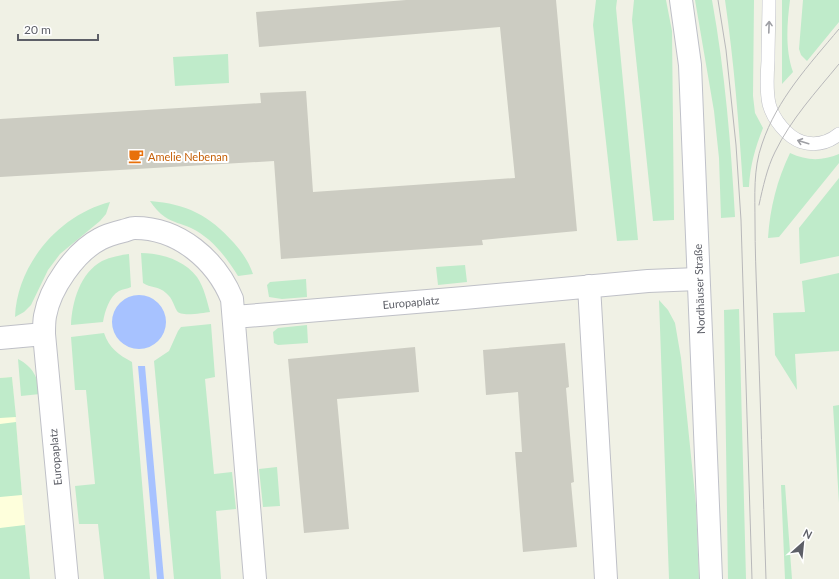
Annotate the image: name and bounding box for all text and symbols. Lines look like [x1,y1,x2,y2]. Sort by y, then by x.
scale bar [18,16,98,42]
one-way arrow [765,21,772,34]
text: 20 m [24,22,51,37]
one-way arrow [797,137,809,145]
cafe icon: Amelie Nebenan [127,147,145,165]
place label: Amelie Nebenan [148,150,228,163]
street label: Nordhäuser Straße [691,243,707,334]
street label: Europaplatz [382,293,440,311]
street label: Europaplatz [46,428,64,486]
north arrow [783,523,823,563]
text: N [801,526,814,541]

